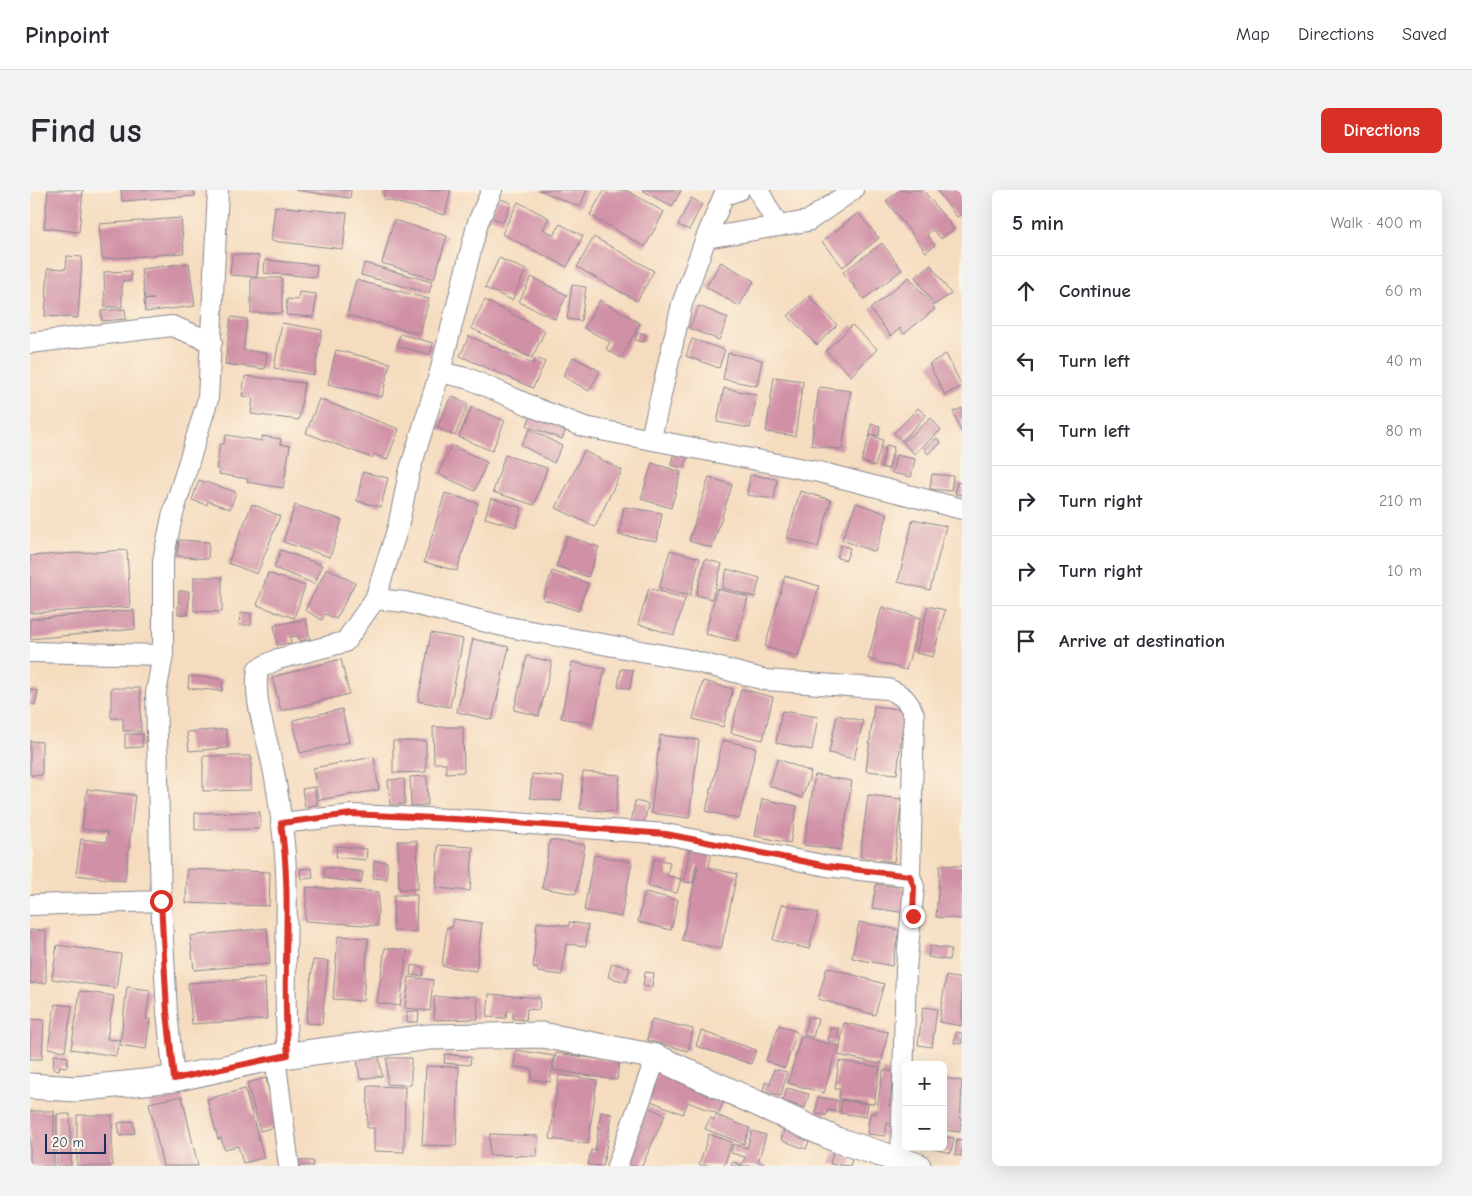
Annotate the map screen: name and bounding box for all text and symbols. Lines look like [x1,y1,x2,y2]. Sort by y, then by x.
text: Pinpoint [25,21,109,49]
text: Map [1236,24,1270,45]
text: Directions [1298,24,1374,45]
text: Saved [1402,24,1447,45]
button: Directions [1321,108,1442,153]
text: Find us [30,110,142,151]
text: 5 min [1012,211,1064,235]
text: Walk · 400 m [1330,214,1422,232]
icon: ahead [1012,277,1040,305]
text: Continue [1059,280,1131,302]
text: 60 m [1385,282,1422,300]
icon: left [1012,347,1040,375]
text: Turn left [1059,350,1130,372]
text: 40 m [1386,352,1422,370]
icon: left [1012,417,1040,445]
text: Turn left [1059,420,1130,442]
text: 80 m [1385,422,1422,440]
icon: right [1012,487,1040,515]
text: Turn right [1059,490,1143,512]
text: 210 m [1379,492,1422,510]
icon: right [1012,557,1040,585]
text: Turn right [1059,560,1143,582]
text: 10 m [1387,562,1422,580]
icon: arrive [1012,627,1040,655]
text: Arrive at destination [1059,630,1225,652]
route start [150,890,173,913]
route end [902,905,925,928]
map controls [902,1061,947,1151]
button: + [902,1061,947,1106]
button: − [902,1106,947,1151]
scale bar [45,1131,106,1154]
text: 20 m [52,1134,84,1151]

